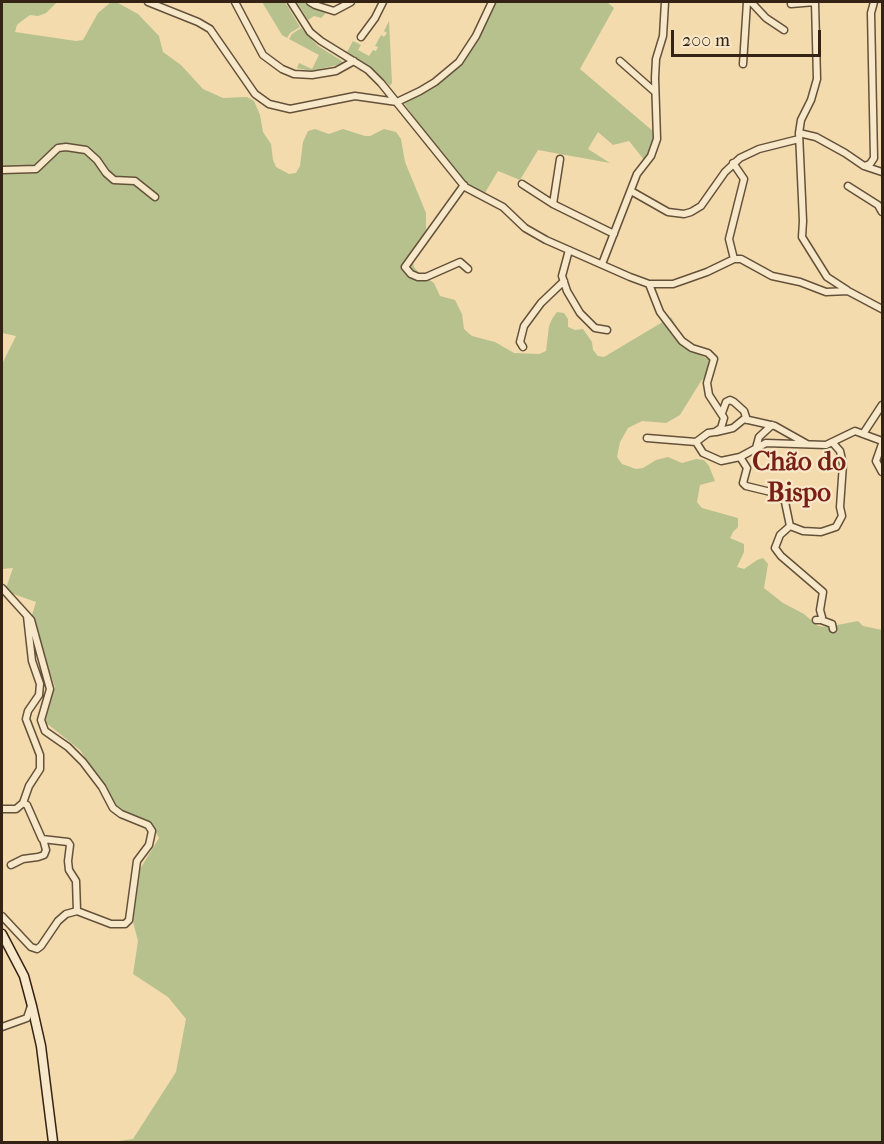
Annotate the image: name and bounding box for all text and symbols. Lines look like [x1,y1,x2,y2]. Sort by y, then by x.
scale bar [674,18,824,56]
text: 200 m [682,30,730,51]
district label: Chão do Bispo [752,447,846,510]

